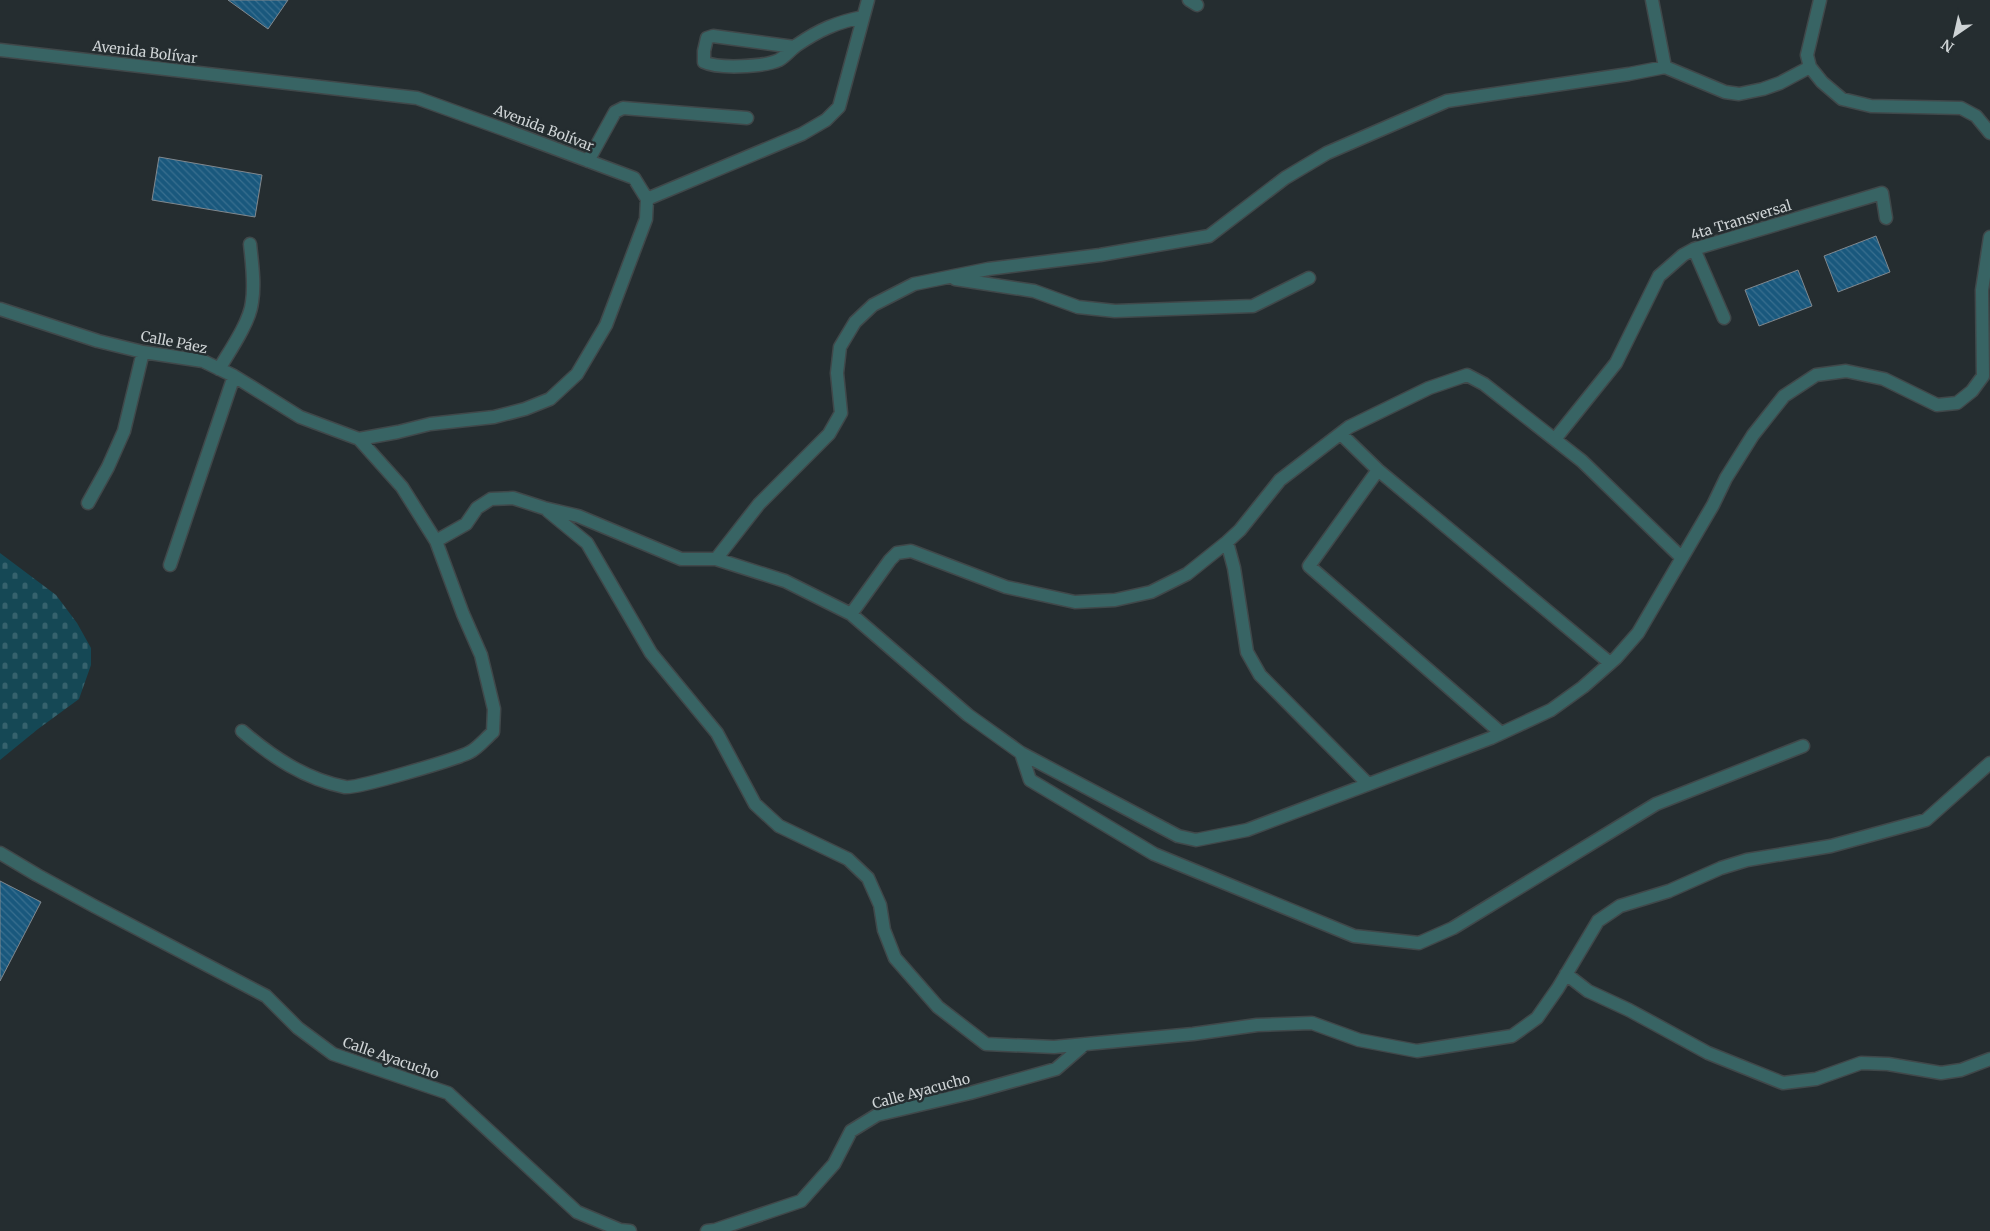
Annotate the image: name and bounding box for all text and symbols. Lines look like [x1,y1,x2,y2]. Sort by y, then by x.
north arrow [1930,10,1980,60]
text: N [1938,35,1957,56]
street label: Avenida Bolívar [91,37,198,67]
street label: Avenida Bolívar [491,100,596,155]
street label: 4ta Transversal [1688,196,1794,244]
street label: Calle Páez [139,327,209,357]
street label: Calle Ayacucho [340,1033,442,1083]
street label: Calle Ayacucho [870,1069,972,1113]

